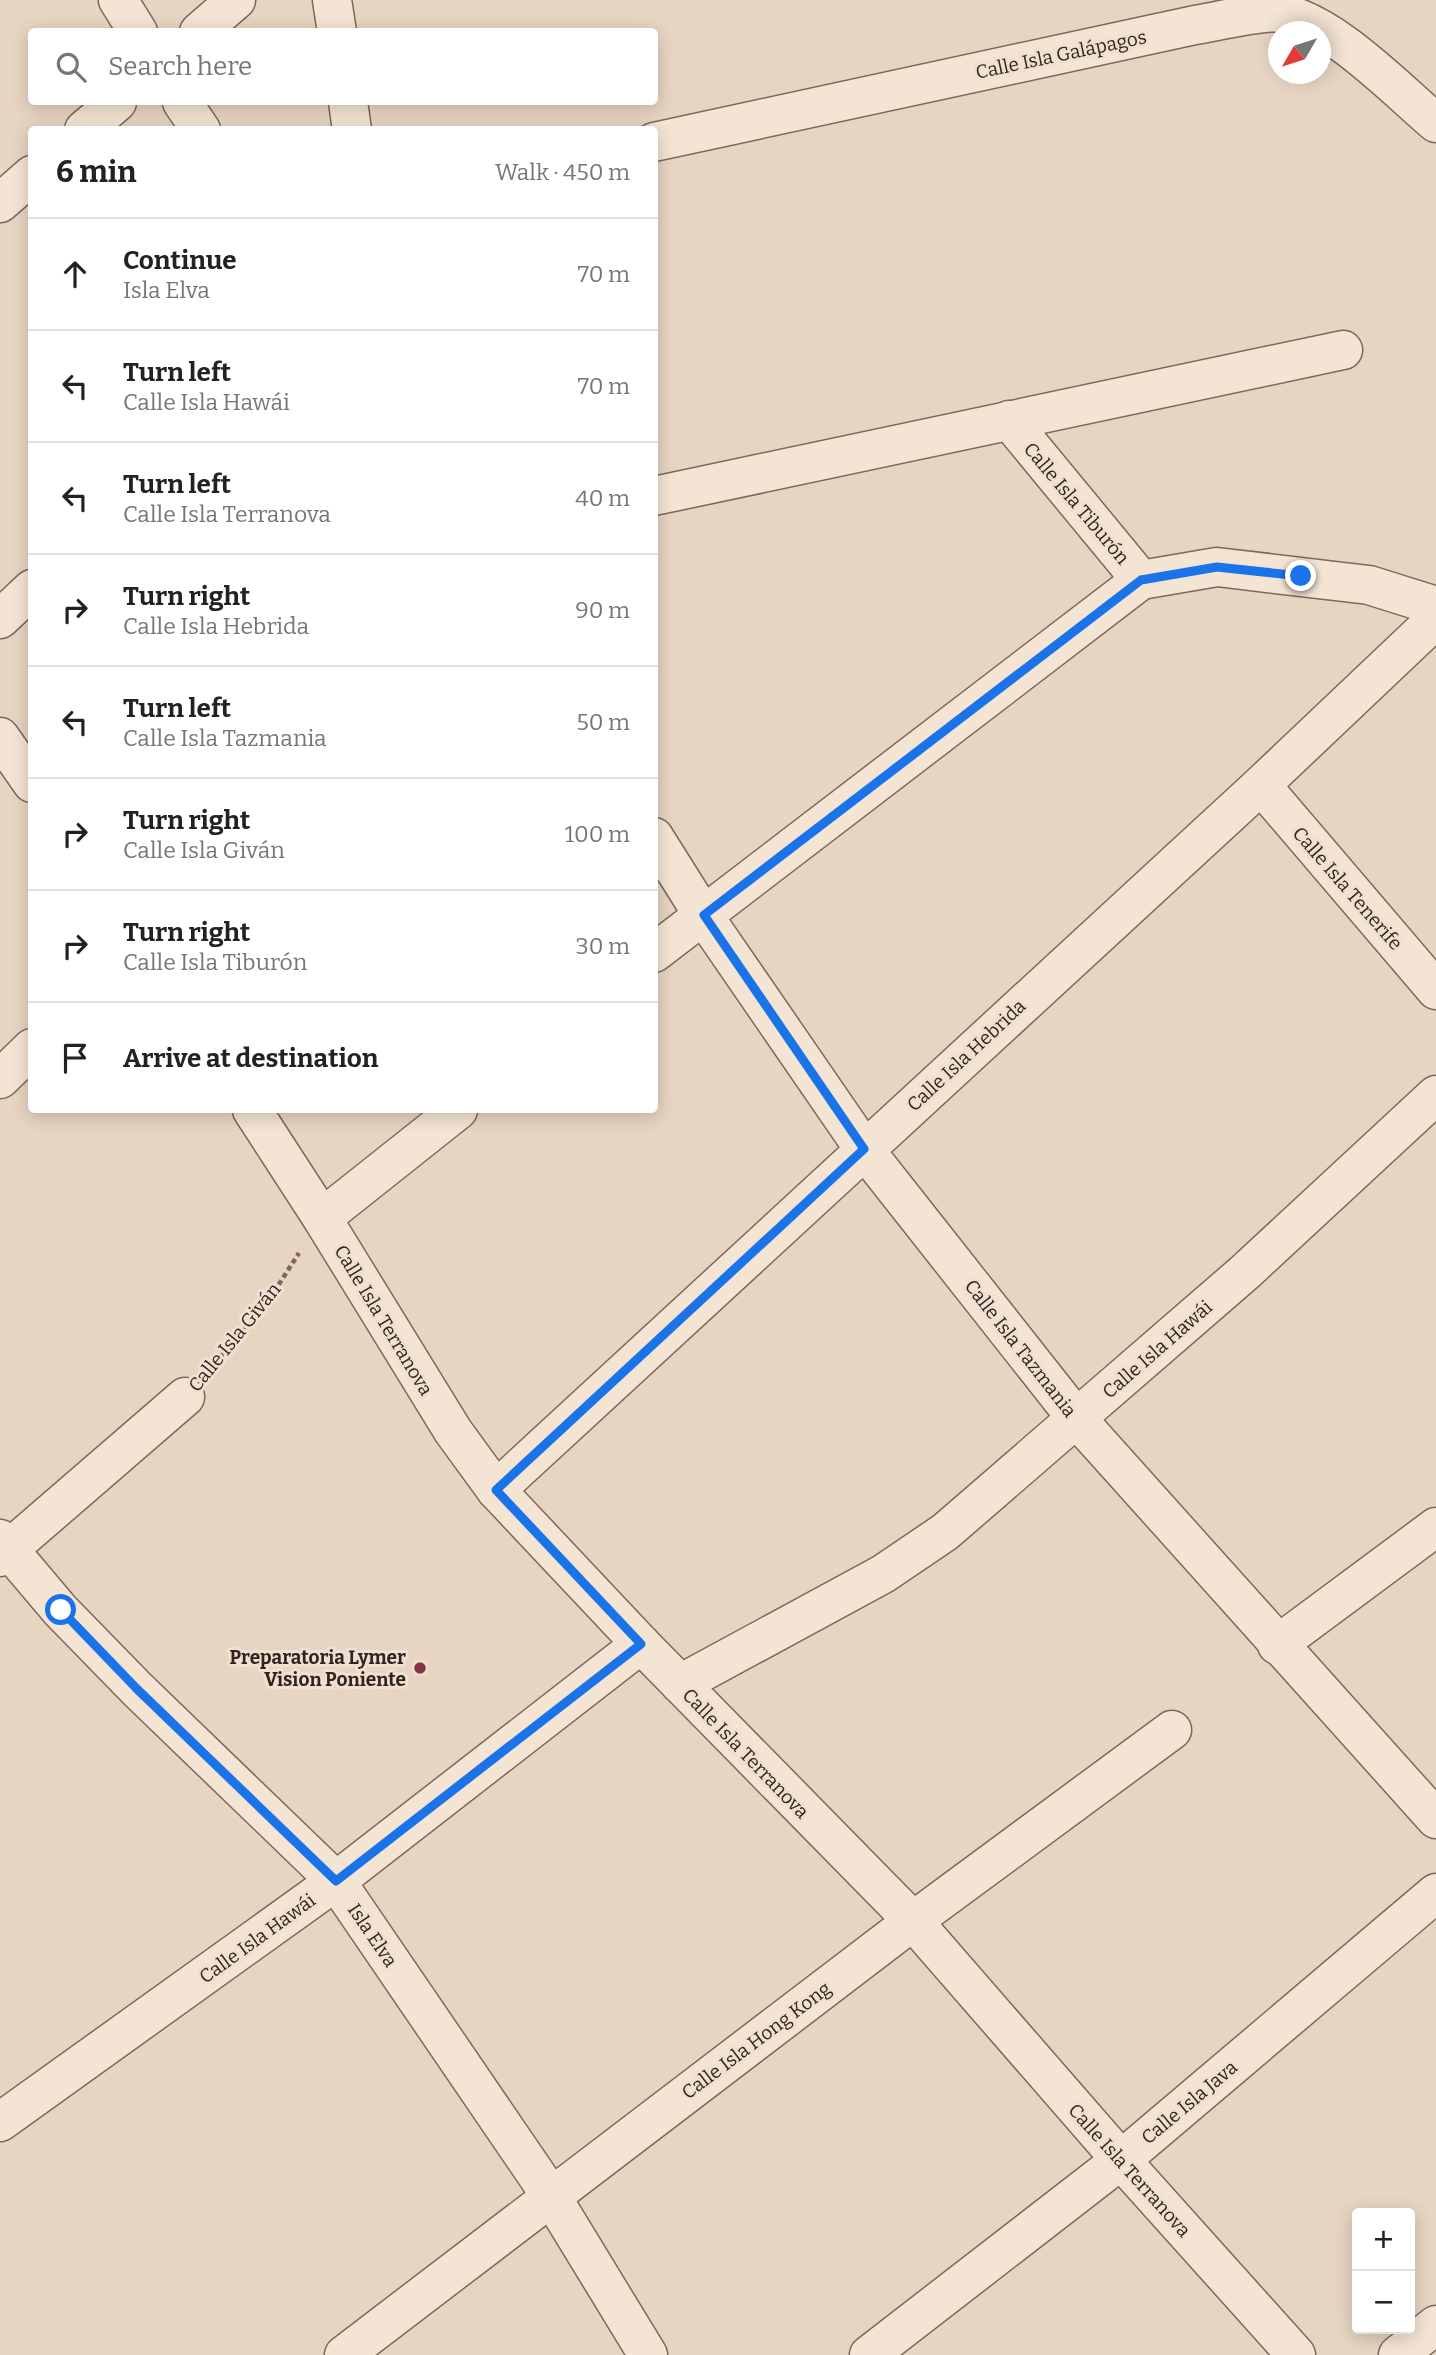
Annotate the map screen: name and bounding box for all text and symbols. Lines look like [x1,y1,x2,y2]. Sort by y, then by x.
north arrow [1268,21,1331,84]
street label: Calle Isla Galápagos [974,25,1149,84]
search box [28,28,658,105]
icon: search [52,48,90,86]
text: Search here [108,51,252,82]
text: 6 min [56,154,137,190]
text: Walk · 450 m [495,158,630,186]
text: Continue [123,245,237,276]
icon: ahead [56,255,94,293]
text: 70 m [578,260,630,288]
text: Isla Elva [123,276,210,304]
text: Turn left [123,357,231,388]
icon: left [56,367,94,405]
text: 70 m [578,372,630,400]
text: Calle Isla Hawái [123,388,290,416]
street label: Calle Isla Tiburón [1019,438,1134,569]
text: Turn left [123,469,231,500]
icon: left [56,479,94,517]
text: 40 m [575,484,630,512]
text: Calle Isla Terranova [123,500,331,528]
route end [1285,560,1316,591]
text: Turn right [123,581,250,612]
icon: right [56,591,94,629]
text: 90 m [575,596,630,624]
text: Calle Isla Hebrida [123,612,309,640]
text: Turn left [123,693,231,724]
icon: left [56,703,94,741]
text: 50 m [576,708,630,736]
text: Calle Isla Tazmania [123,724,327,752]
text: Turn right [123,805,250,836]
icon: right [56,815,94,853]
text: 100 m [565,820,630,848]
street label: Calle Isla Tenerife [1288,822,1407,955]
text: Calle Isla Giván [123,836,285,864]
text: Turn right [123,917,250,948]
icon: right [56,927,94,965]
text: 30 m [576,932,630,960]
text: Calle Isla Tiburón [123,948,307,976]
street label: Calle Isla Hebrida [902,994,1031,1116]
icon: arrive [56,1039,94,1077]
text: Arrive at destination [123,1043,378,1074]
street label: Calle Isla Terranova [329,1241,438,1400]
street label: Calle Isla Tazmania [960,1275,1082,1422]
street label: Calle Isla Giván [183,1278,285,1396]
street label: Calle Isla Hawái [1098,1295,1217,1403]
route start [45,1594,76,1625]
place label: Preparatoria Lymer Vision Poniente [230,1646,406,1691]
marker: Preparatoria Lymer Vision Poniente [412,1660,428,1676]
street label: Calle Isla Terranova [678,1684,814,1824]
street label: Calle Isla Hawái [195,1888,320,1988]
street label: Isla Elva [343,1899,403,1972]
street label: Calle Isla Hong Kong [677,1977,836,2104]
street label: Calle Isla Java [1137,2055,1242,2149]
street label: Calle Isla Terranova [1064,2099,1196,2242]
map controls [1352,2208,1415,2334]
button: + [1352,2208,1415,2271]
button: − [1352,2271,1415,2334]

